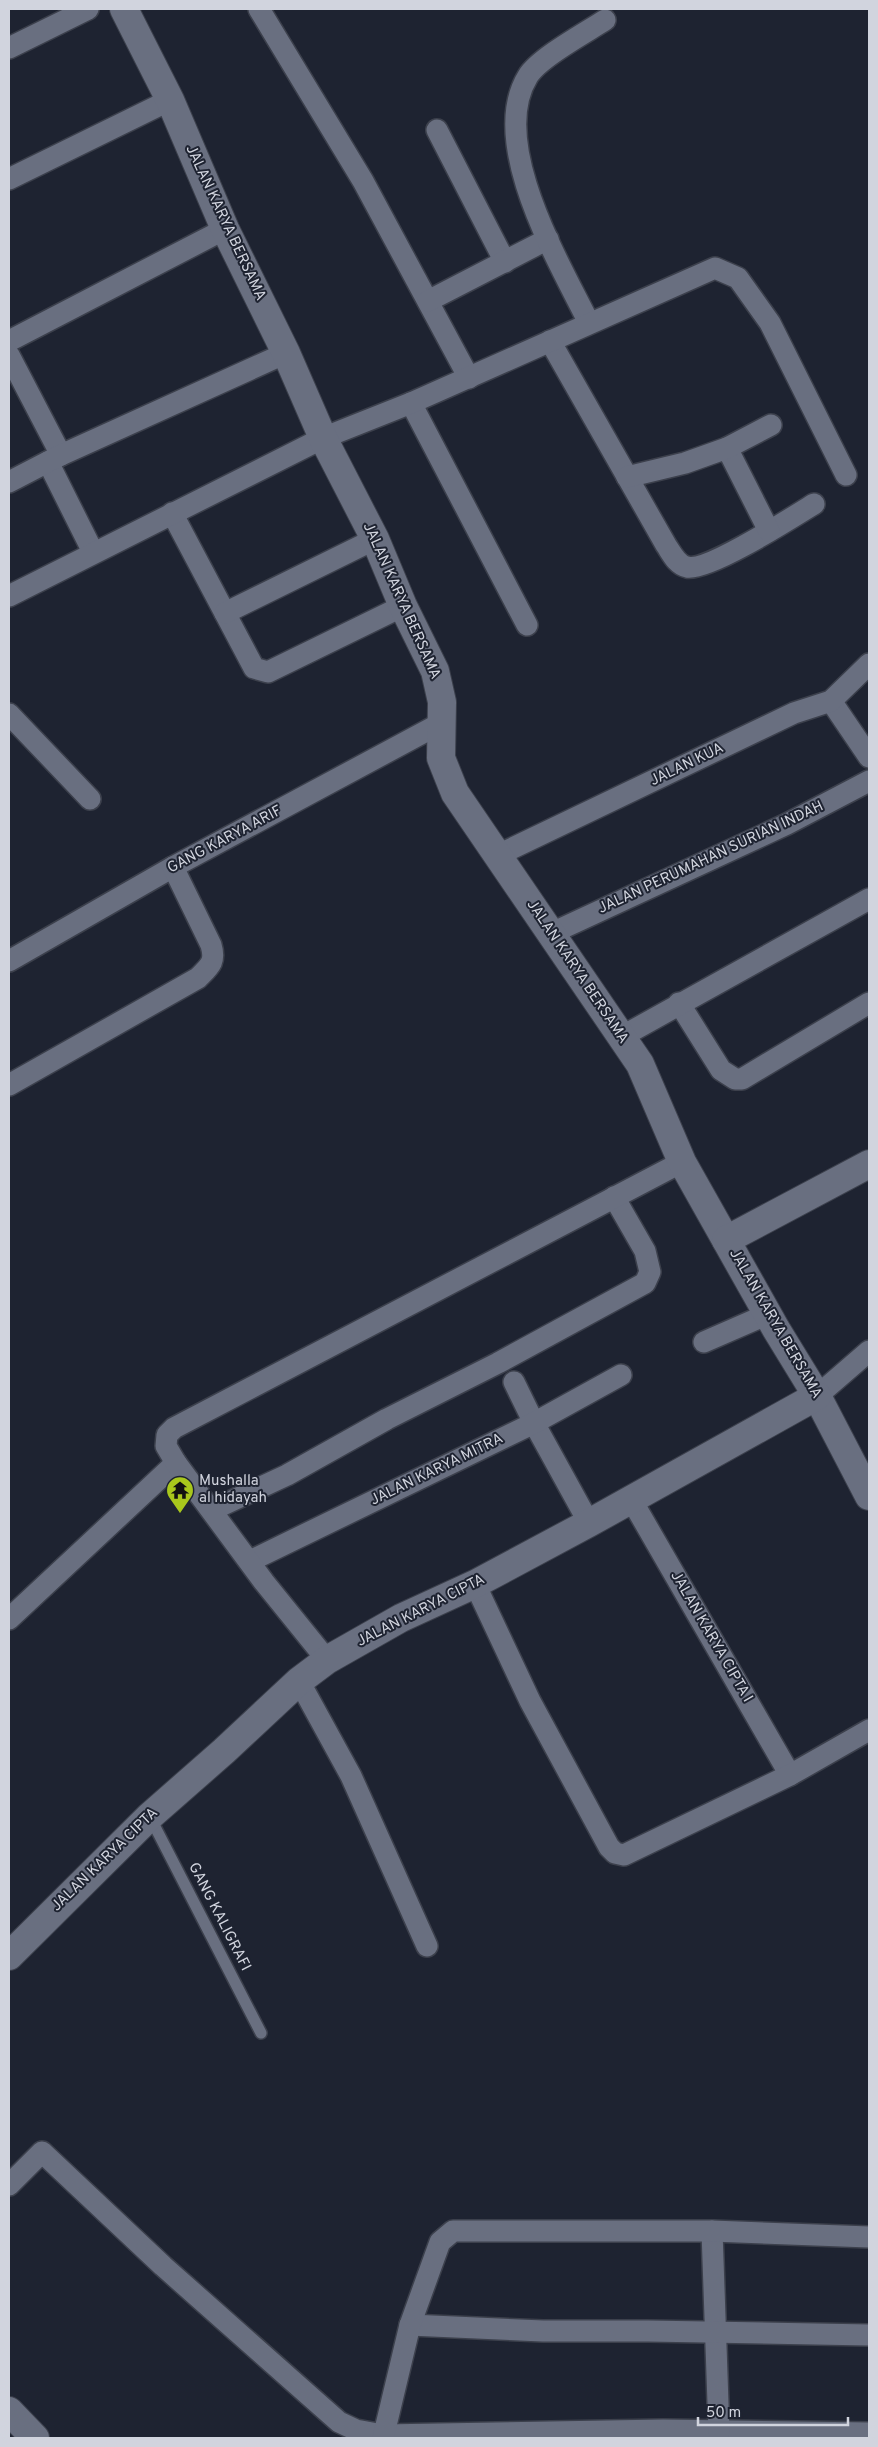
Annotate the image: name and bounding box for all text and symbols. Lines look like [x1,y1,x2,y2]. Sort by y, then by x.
street label: JALAN KARYA BERSAMA [181,142,269,304]
street label: JALAN KARYA BERSAMA [358,520,444,682]
street label: JALAN KUA [647,739,727,791]
street label: JALAN PERUMAHAN SURIAN INDAH [595,797,827,919]
street label: GANG KARYA ARIF [164,802,286,878]
street label: JALAN KARYA BERSAMA [522,896,632,1048]
street label: JALAN KARYA BERSAMA [724,1246,826,1402]
street label: JALAN KARYA MITRA [367,1430,507,1510]
place label: Mushalla al hidayah [199,1472,267,1508]
temple icon: Mushalla al hidayah [165,1475,195,1514]
street label: JALAN KARYA CIPTA I [666,1568,756,1706]
street label: JALAN KARYA CIPTA [354,1570,488,1652]
street label: JALAN KARYA CIPTA [48,1804,162,1916]
street label: GANG KALIGRAFI [183,1860,255,1974]
scale bar [698,2394,848,2426]
text: 50 m [706,2404,741,2423]

